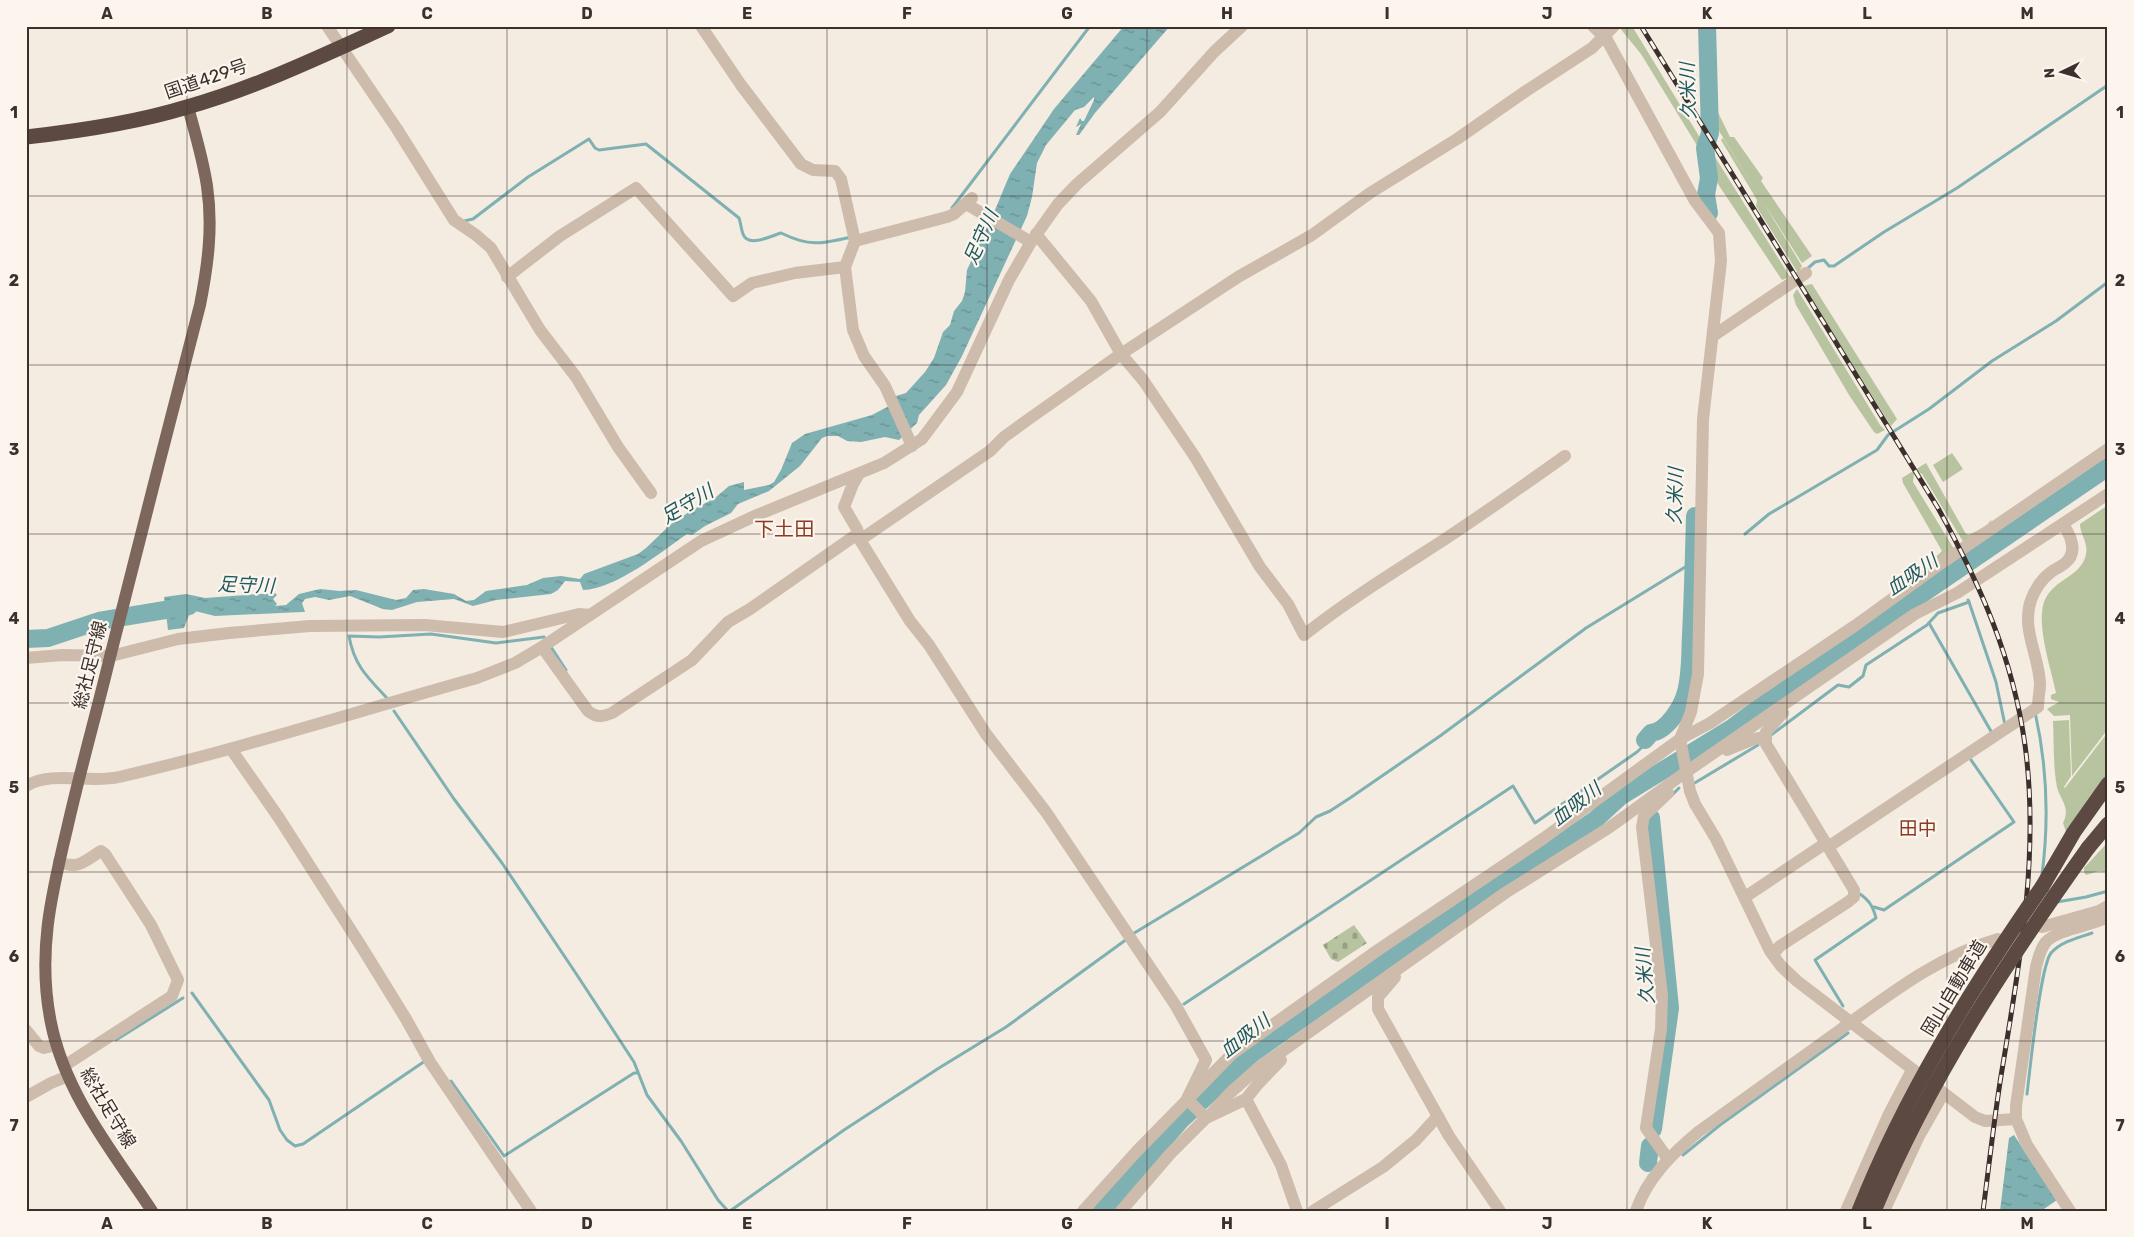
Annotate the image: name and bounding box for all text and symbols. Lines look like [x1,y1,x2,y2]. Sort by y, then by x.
text: A [101,4,113,23]
text: B [261,4,273,23]
text: C [421,4,433,23]
text: D [581,4,593,23]
text: E [742,4,752,23]
text: F [902,4,912,23]
text: G [1061,4,1073,23]
text: H [1221,4,1233,23]
text: I [1384,4,1390,23]
text: J [1542,4,1552,23]
text: K [1702,4,1713,23]
text: L [1862,4,1872,23]
text: M [2020,4,2034,23]
north arrow [2036,48,2086,98]
street label: 国道429号 [162,55,250,103]
water label: 久米川 [1675,60,1700,120]
text: N [2041,67,2058,79]
text: 1 [10,103,18,122]
text: 1 [2116,103,2124,122]
water label: 足守川 [959,204,1004,268]
text: 2 [9,271,19,290]
text: 2 [2115,271,2125,290]
text: 3 [9,440,19,459]
text: 3 [2115,440,2125,459]
water label: 久米川 [1663,465,1688,525]
water label: 足守川 [657,478,719,529]
district label: 下土田 [754,517,814,541]
water label: 血吸川 [1882,548,1944,600]
water label: 足守川 [217,573,277,598]
text: 4 [9,609,20,628]
text: 4 [2115,609,2126,628]
street label: 総社足守線 [68,619,112,711]
water label: 血吸川 [1546,776,1607,831]
text: 5 [9,778,19,797]
text: 5 [2115,778,2125,797]
district label: 田中 [1899,817,1937,840]
street label: 岡山自動車道 [1917,936,1991,1040]
water label: 久米川 [1631,945,1659,1005]
text: 6 [9,947,19,966]
text: 6 [2115,947,2125,966]
water label: 血吸川 [1215,1008,1276,1063]
street label: 総社足守線 [75,1064,141,1152]
text: 7 [9,1116,19,1135]
text: 7 [2115,1116,2125,1135]
text: A [101,1214,113,1233]
text: B [261,1214,273,1233]
text: C [421,1214,433,1233]
text: D [581,1214,593,1233]
text: E [742,1214,752,1233]
text: F [902,1214,912,1233]
text: G [1061,1214,1073,1233]
text: H [1221,1214,1233,1233]
text: I [1384,1214,1390,1233]
text: J [1542,1214,1552,1233]
text: K [1702,1214,1713,1233]
text: L [1862,1214,1872,1233]
text: M [2020,1214,2034,1233]

